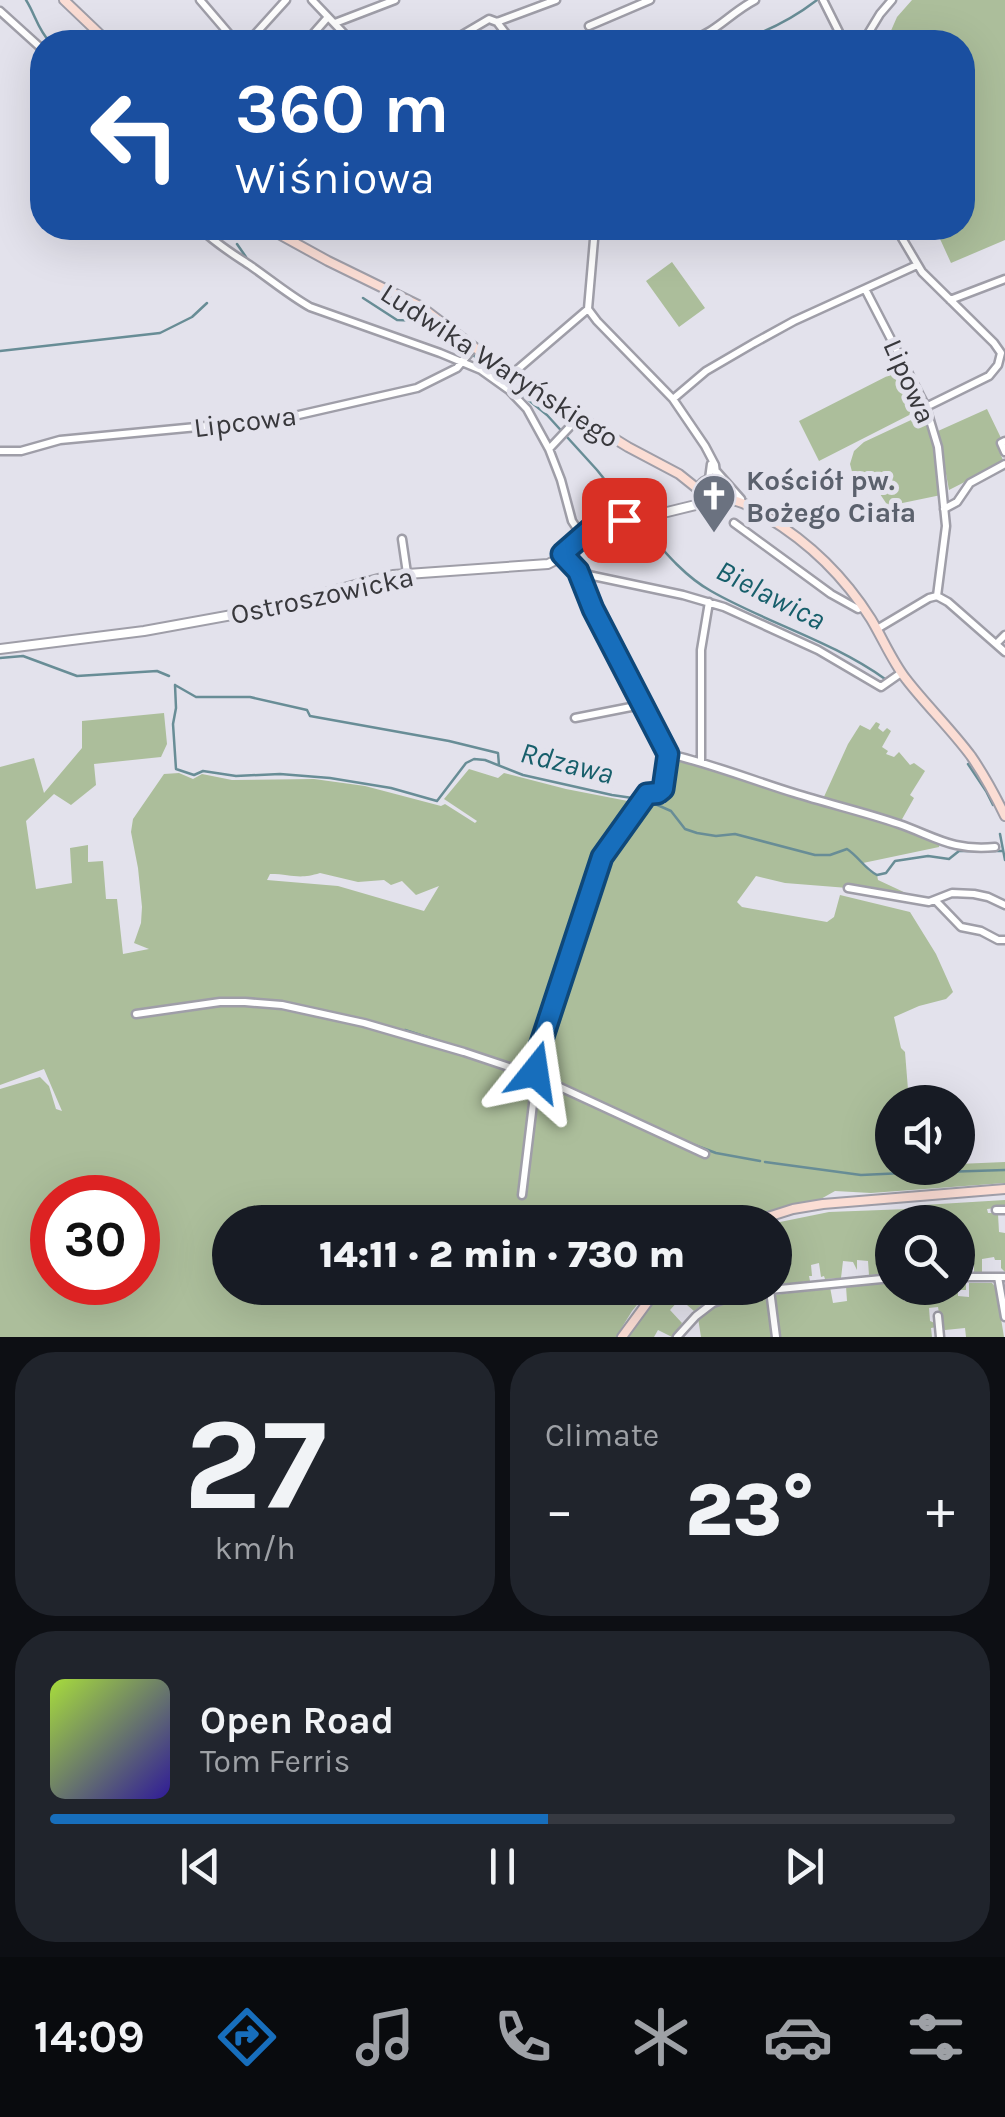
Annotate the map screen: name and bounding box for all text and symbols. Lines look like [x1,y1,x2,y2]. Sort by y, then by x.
text: 360 m [235,68,449,150]
icon: left [70,70,200,200]
text: Wiśniowa [235,152,435,204]
street label: Ludwika Waryńskiego [375,276,625,455]
street label: Lipowa [876,334,943,428]
street label: Lipcowa [192,399,298,444]
place label: Kościół pw. Bożego Ciała [746,464,916,529]
church icon: Kościół pw. Bożego Ciała [691,473,737,534]
pin [582,478,667,563]
icon: arrive [597,493,652,548]
water label: Bielawica [710,552,832,638]
street label: Ostroszowicka [228,560,417,631]
water label: Rdzawa [516,734,618,792]
position arrow [483,1020,587,1124]
map controls [875,1085,975,1305]
button: sound [875,1085,975,1185]
speed limit sign: 30 [30,1175,160,1305]
button: search [875,1205,975,1305]
text: 14:11 · 2 min · 730 m [319,1232,685,1277]
text: 27 [183,1389,327,1541]
text: Climate [545,1417,659,1454]
text: 23° [685,1466,815,1554]
text: − [545,1478,574,1542]
text: + [926,1478,955,1542]
text: km/h [214,1530,296,1567]
text: Open Road [200,1698,394,1743]
text: Tom Ferris [200,1743,350,1780]
icon: previous [173,1839,228,1894]
icon: pause [475,1839,530,1894]
icon: next [777,1839,832,1894]
icon: directions [212,2002,282,2072]
icon: music [350,2002,420,2072]
icon: phone [488,2002,558,2072]
icon: climate [626,2002,696,2072]
icon: car [763,2002,833,2072]
icon: filters [901,2002,971,2072]
text: 14:09 [34,2011,145,2063]

